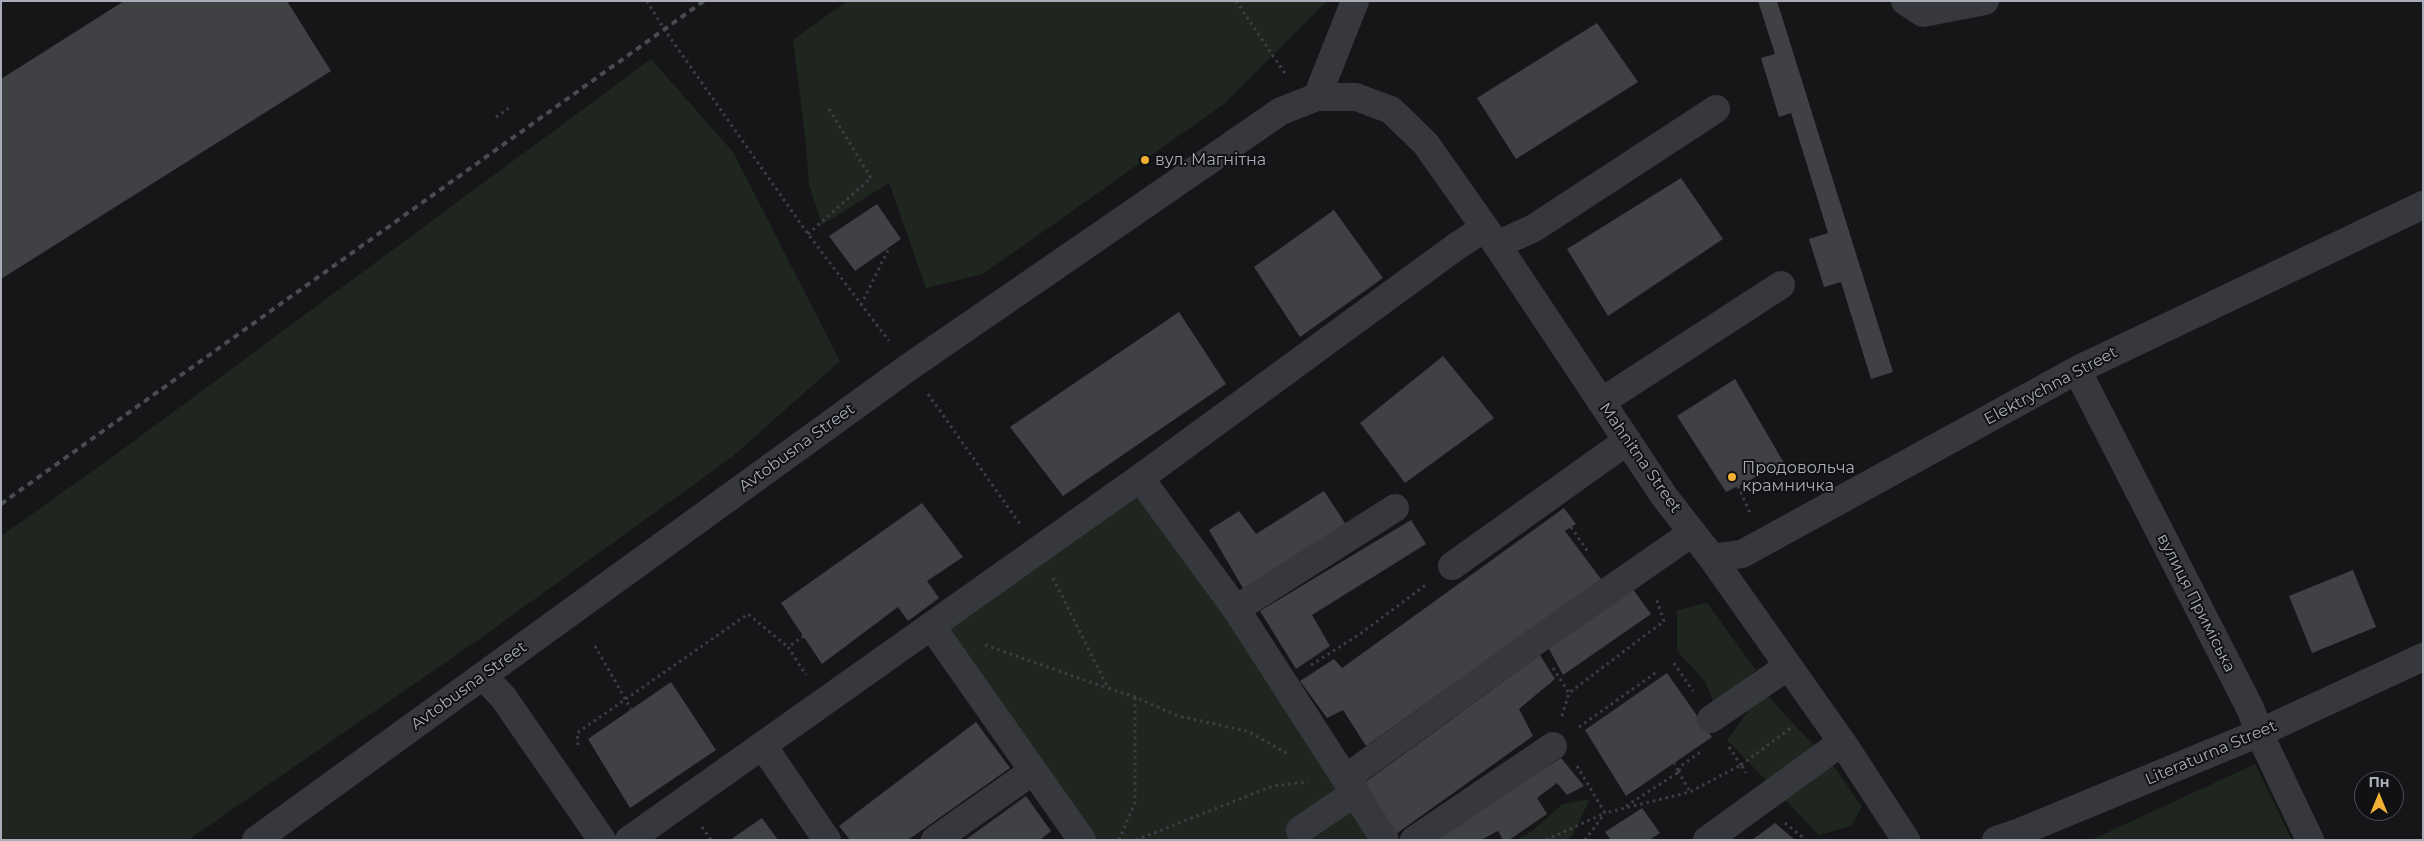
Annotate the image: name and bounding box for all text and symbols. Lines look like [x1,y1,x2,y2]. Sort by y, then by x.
place label: вул. Магнітна [1155,150,1266,170]
marker: вул. Магнітна [1139,154,1151,166]
street label: Elektrychna Street [1981,343,2121,429]
street label: Mahnitna Street [1595,399,1685,517]
street label: Avtobusna Street [735,400,859,496]
place label: Продовольча крамничка [1742,458,1855,496]
marker: Продовольча крамничка [1726,471,1738,483]
street label: вулиця Приміська [2153,531,2239,675]
street label: Avtobusna Street [407,638,531,734]
street label: Literaturna Street [2142,717,2280,789]
north arrow [2354,771,2404,821]
text: Пн [2368,773,2390,791]

